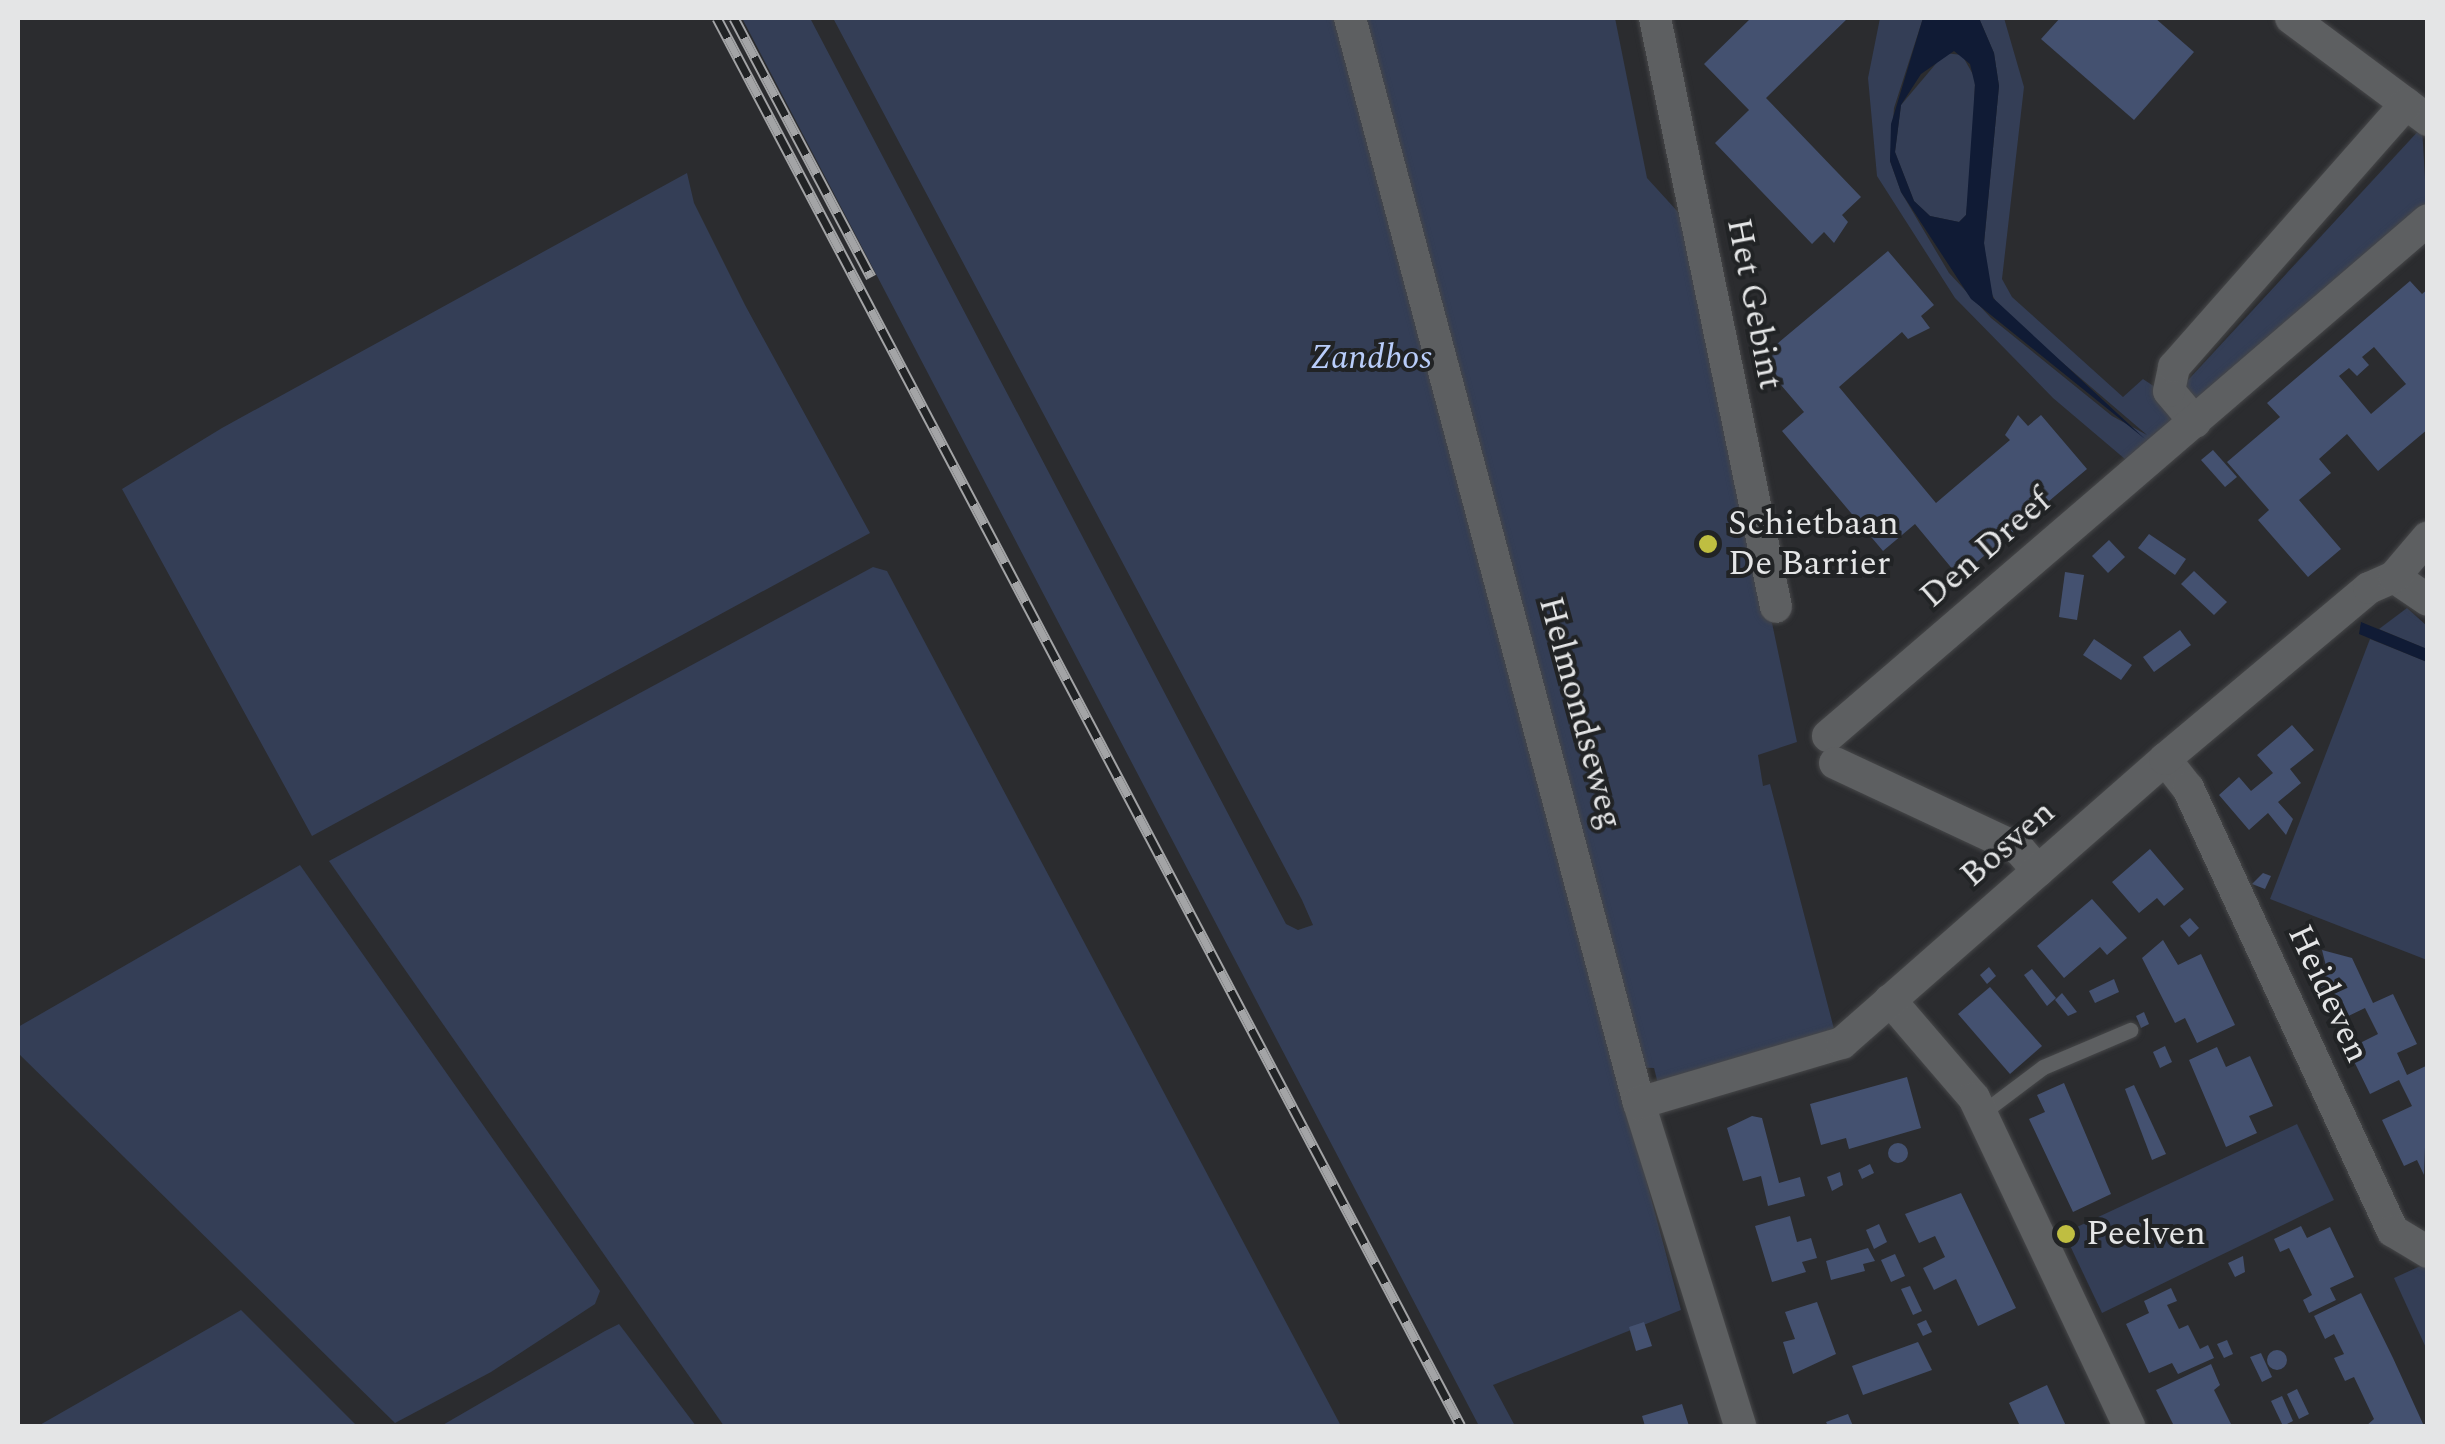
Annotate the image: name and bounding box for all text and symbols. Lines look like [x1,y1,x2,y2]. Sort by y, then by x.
street label: Het Gebint [1717,215,1791,393]
park label: Zandbos [1310,337,1432,379]
street label: Den Dreef [1912,481,2060,617]
place label: Schietbaan De Barrier [1728,503,1899,585]
marker: Schietbaan De Barrier [1697,533,1719,555]
street label: Helmondseweg [1529,592,1631,834]
street label: Bosven [1952,792,2064,896]
street label: Heideven [2278,919,2378,1069]
place label: Peelven [2086,1213,2206,1255]
marker: Peelven [2055,1223,2077,1245]

